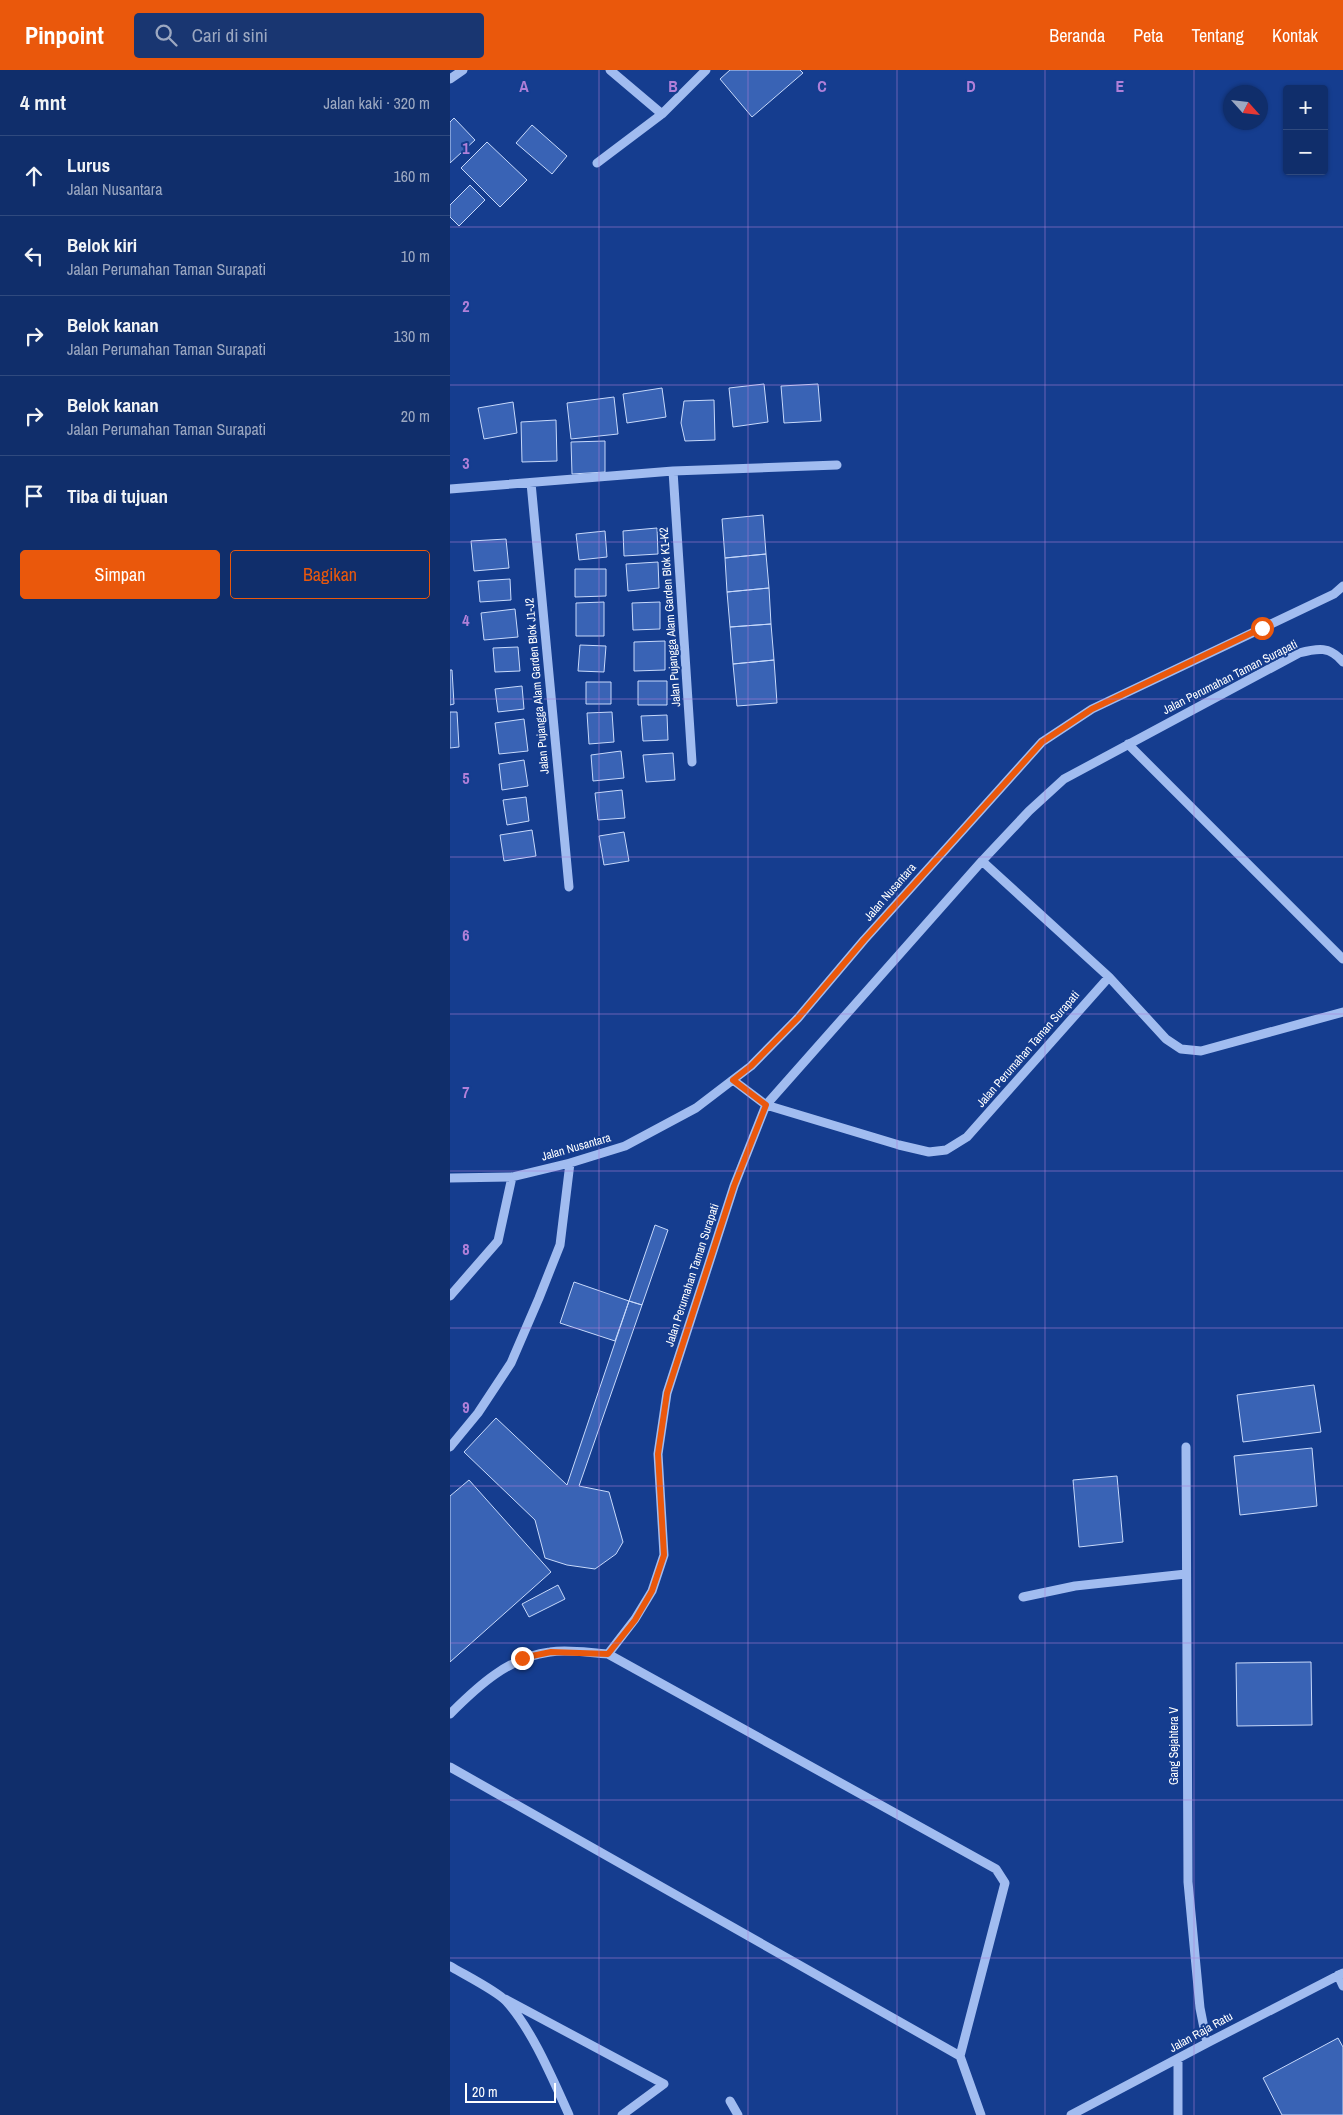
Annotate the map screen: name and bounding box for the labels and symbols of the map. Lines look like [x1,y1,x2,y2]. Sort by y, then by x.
text: A [519,75,529,97]
text: B [668,75,678,97]
text: C [817,75,827,97]
text: D [966,75,976,97]
text: E [1116,75,1125,97]
north arrow [1223,85,1268,130]
text: 1 [462,137,470,159]
text: 2 [462,295,470,317]
text: 3 [462,452,470,474]
street label: Jalan Pujangga Alam Garden Blok K1-K2 [656,527,684,707]
street label: Jalan Pujangga Alam Garden Blok J1-J2 [521,597,553,775]
text: 4 [462,609,470,631]
route start [1251,617,1274,640]
street label: Jalan Perumahan Taman Surapati [1160,636,1300,718]
text: 5 [462,767,470,789]
street label: Jalan Nusantara [860,859,920,924]
text: 6 [462,924,470,946]
street label: Jalan Perumahan Taman Surapati [973,987,1083,1111]
text: 7 [462,1081,470,1103]
street label: Jalan Nusantara [539,1129,613,1165]
street label: Jalan Perumahan Taman Surapati [661,1202,723,1348]
text: 8 [462,1238,470,1260]
text: 9 [462,1396,470,1418]
route end [511,1647,534,1670]
street label: Gang Sejahtera V [1166,1706,1182,1785]
street label: Jalan Raja Ratu [1167,2008,1235,2056]
scale bar [465,2080,556,2103]

